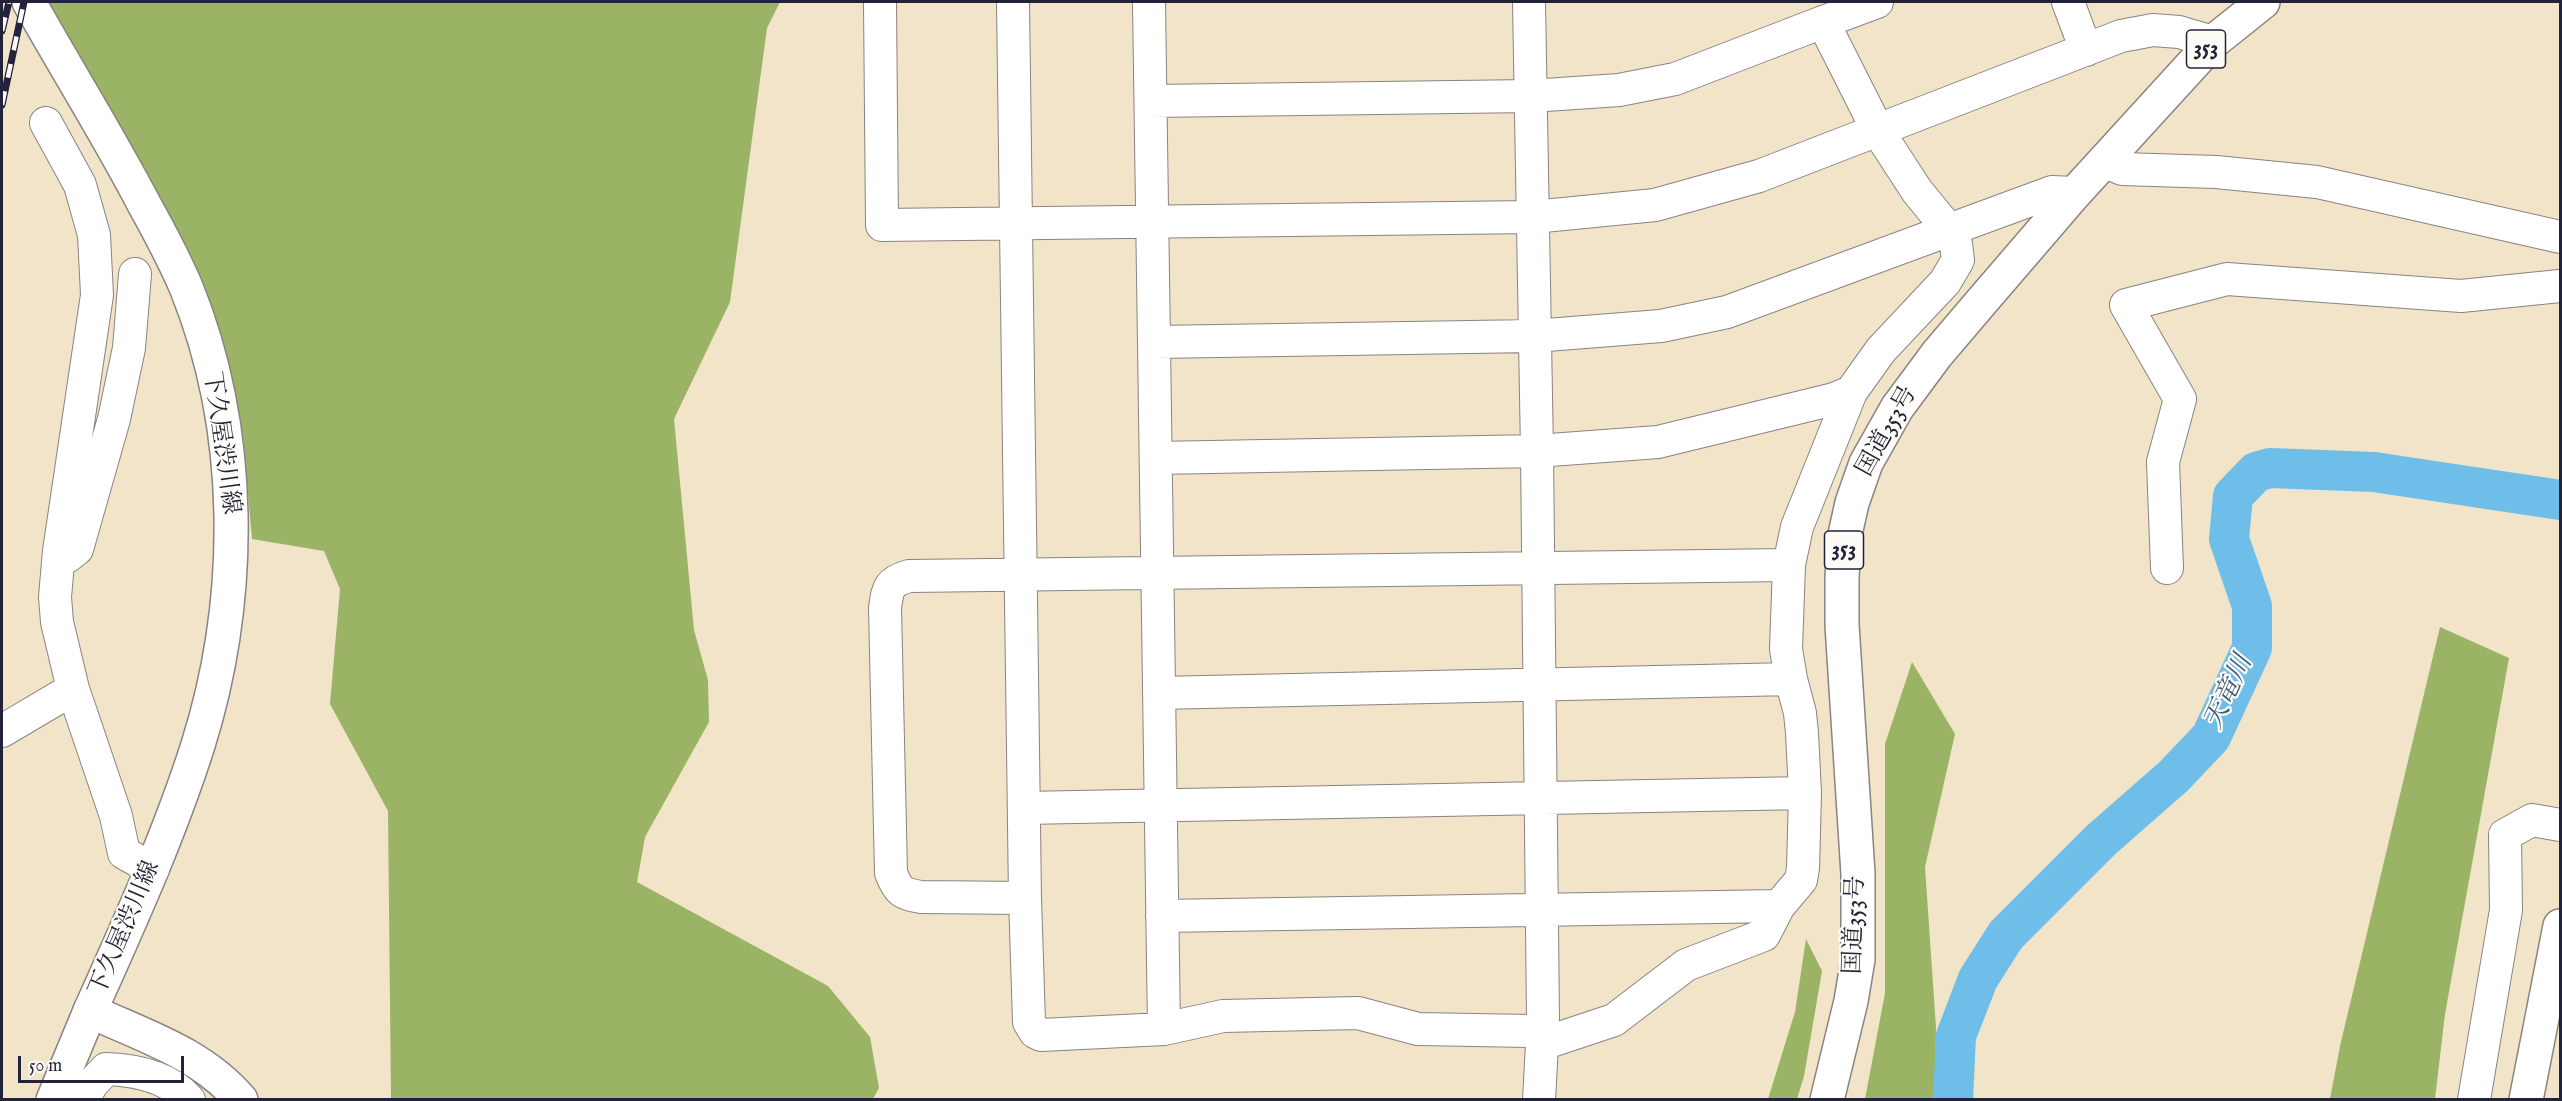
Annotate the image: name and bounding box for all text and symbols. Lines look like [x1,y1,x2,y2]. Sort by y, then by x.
road number: 353 [2186,30,2226,68]
street label: 下久屋渋川線 [196,370,244,516]
street label: 国道353号 [1851,382,1925,482]
road number: 353 [1824,531,1864,569]
water label: 天竜川 [2199,651,2261,735]
street label: 下久屋渋川線 [85,857,167,1001]
street label: 国道353号 [1840,875,1872,975]
scale bar [21,1044,188,1082]
text: 50 m [29,1055,62,1078]

